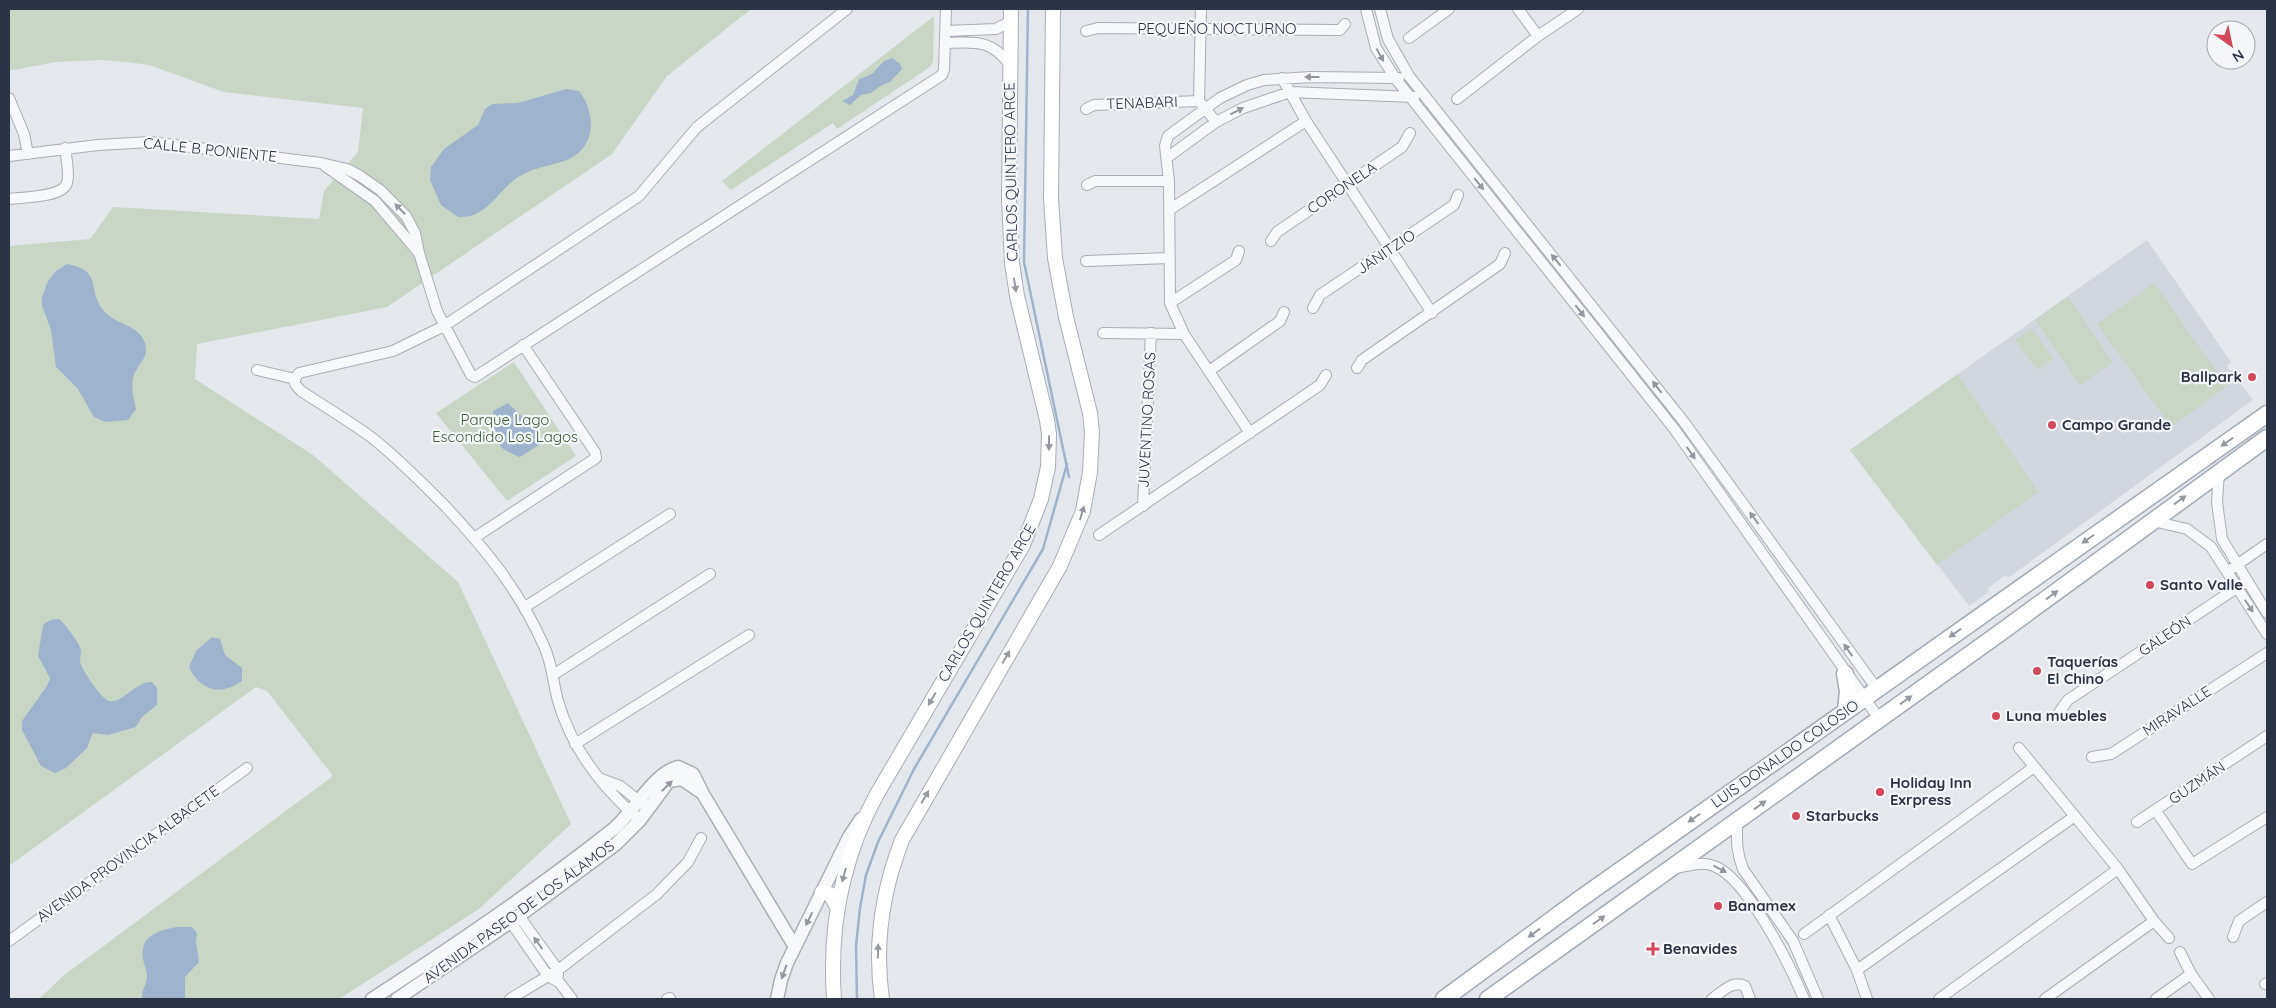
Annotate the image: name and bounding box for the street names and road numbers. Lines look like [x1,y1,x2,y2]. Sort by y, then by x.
street label: PEQUEÑO NOCTURNO [1137,19,1297,38]
street label: CARLOS QUINTERO ARCE [999,82,1022,262]
street label: TENABARI [1106,92,1178,113]
street label: CALLE B PONIENTE [142,133,278,166]
street label: CORONELA [1303,157,1380,218]
street label: JANITZIO [1353,225,1419,278]
street label: JUVENTINO ROSAS [1133,352,1160,488]
street label: CARLOS QUINTERO ARCE [933,520,1040,685]
street label: GALEÓN [2135,611,2195,660]
street label: MIRAVALLE [2139,681,2215,740]
street label: LUIS DONALDO COLOSIO [1707,695,1862,812]
street label: GUZMÁN [2165,757,2228,808]
street label: AVENIDA PROVINCIA ALBACETE [33,781,223,926]
street label: AVENIDA PASEO DE LOS ÁLAMOS [419,836,618,987]

